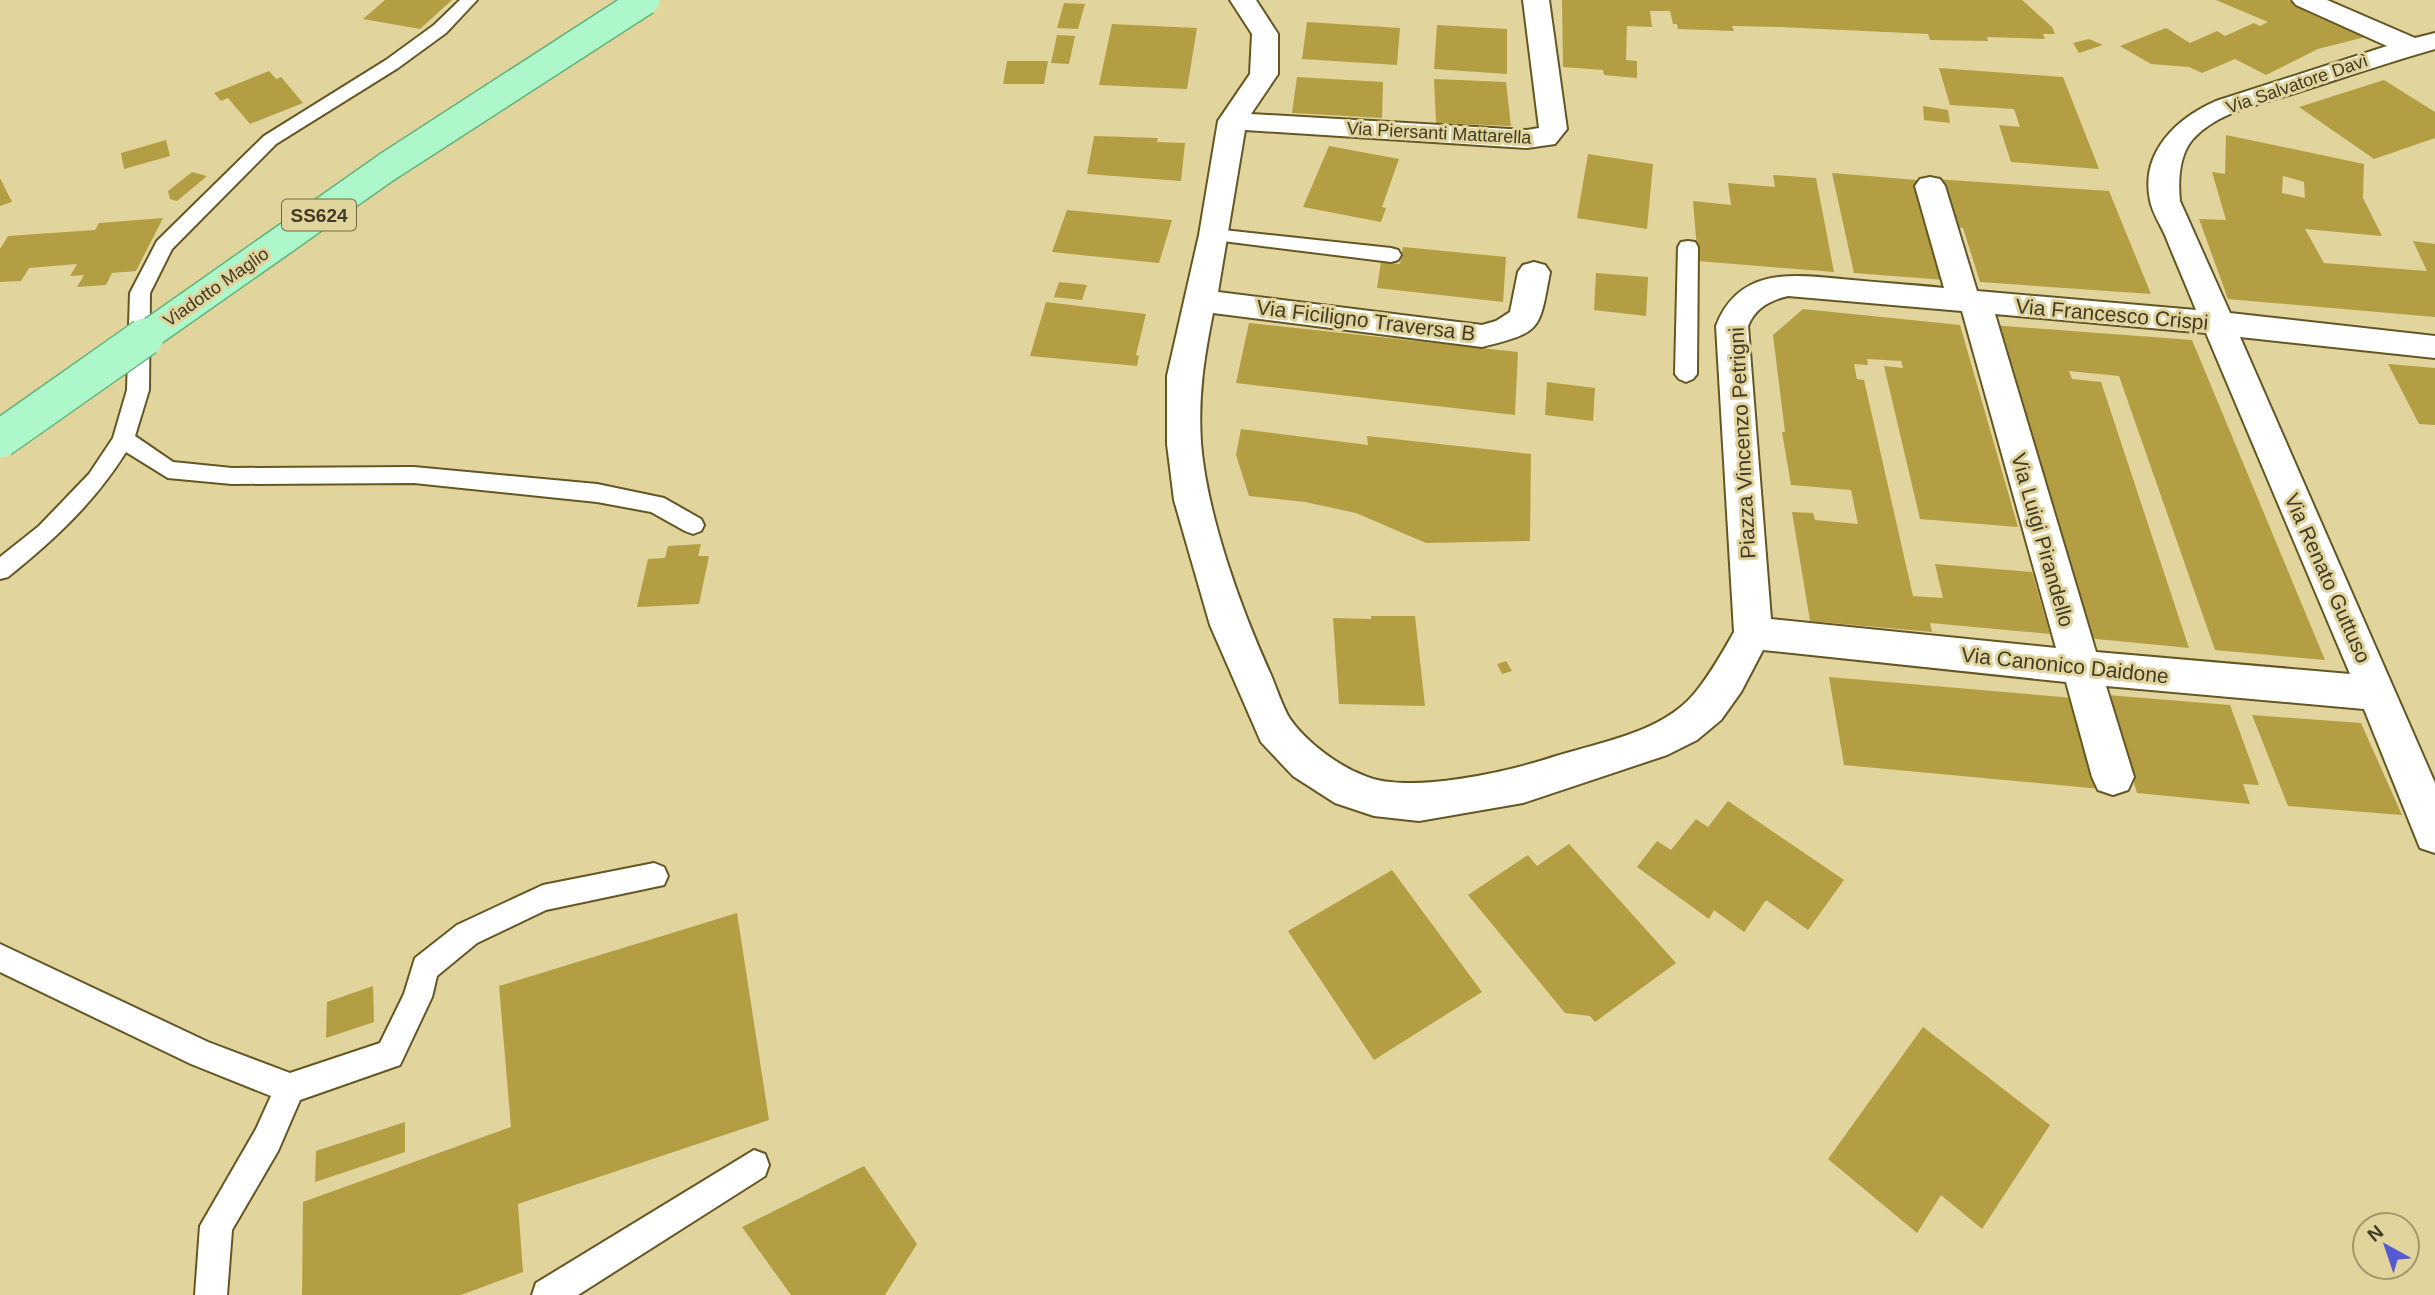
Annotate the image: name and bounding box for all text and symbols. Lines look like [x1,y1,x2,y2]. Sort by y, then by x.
street label: Via Salvatore Davì [2223,50,2371,118]
street label: Via Piersanti Mattarella [1346,118,1533,148]
road number: SS624 [282,200,356,230]
street label: Viadotto Maglio [160,243,272,331]
street label: Via Francesco Crispi [2015,294,2209,334]
street label: Via Ficiligno Traversa B [1255,295,1477,345]
street label: Piazza Vincenzo Petrigni [1724,327,1760,559]
street label: Via Luigi Pirandello [2007,451,2079,629]
street label: Via Renato Guttuso [2280,490,2376,666]
street label: Via Canonico Daidone [1960,643,2170,687]
north arrow [2351,1211,2421,1281]
text: N [2363,1221,2387,1246]

